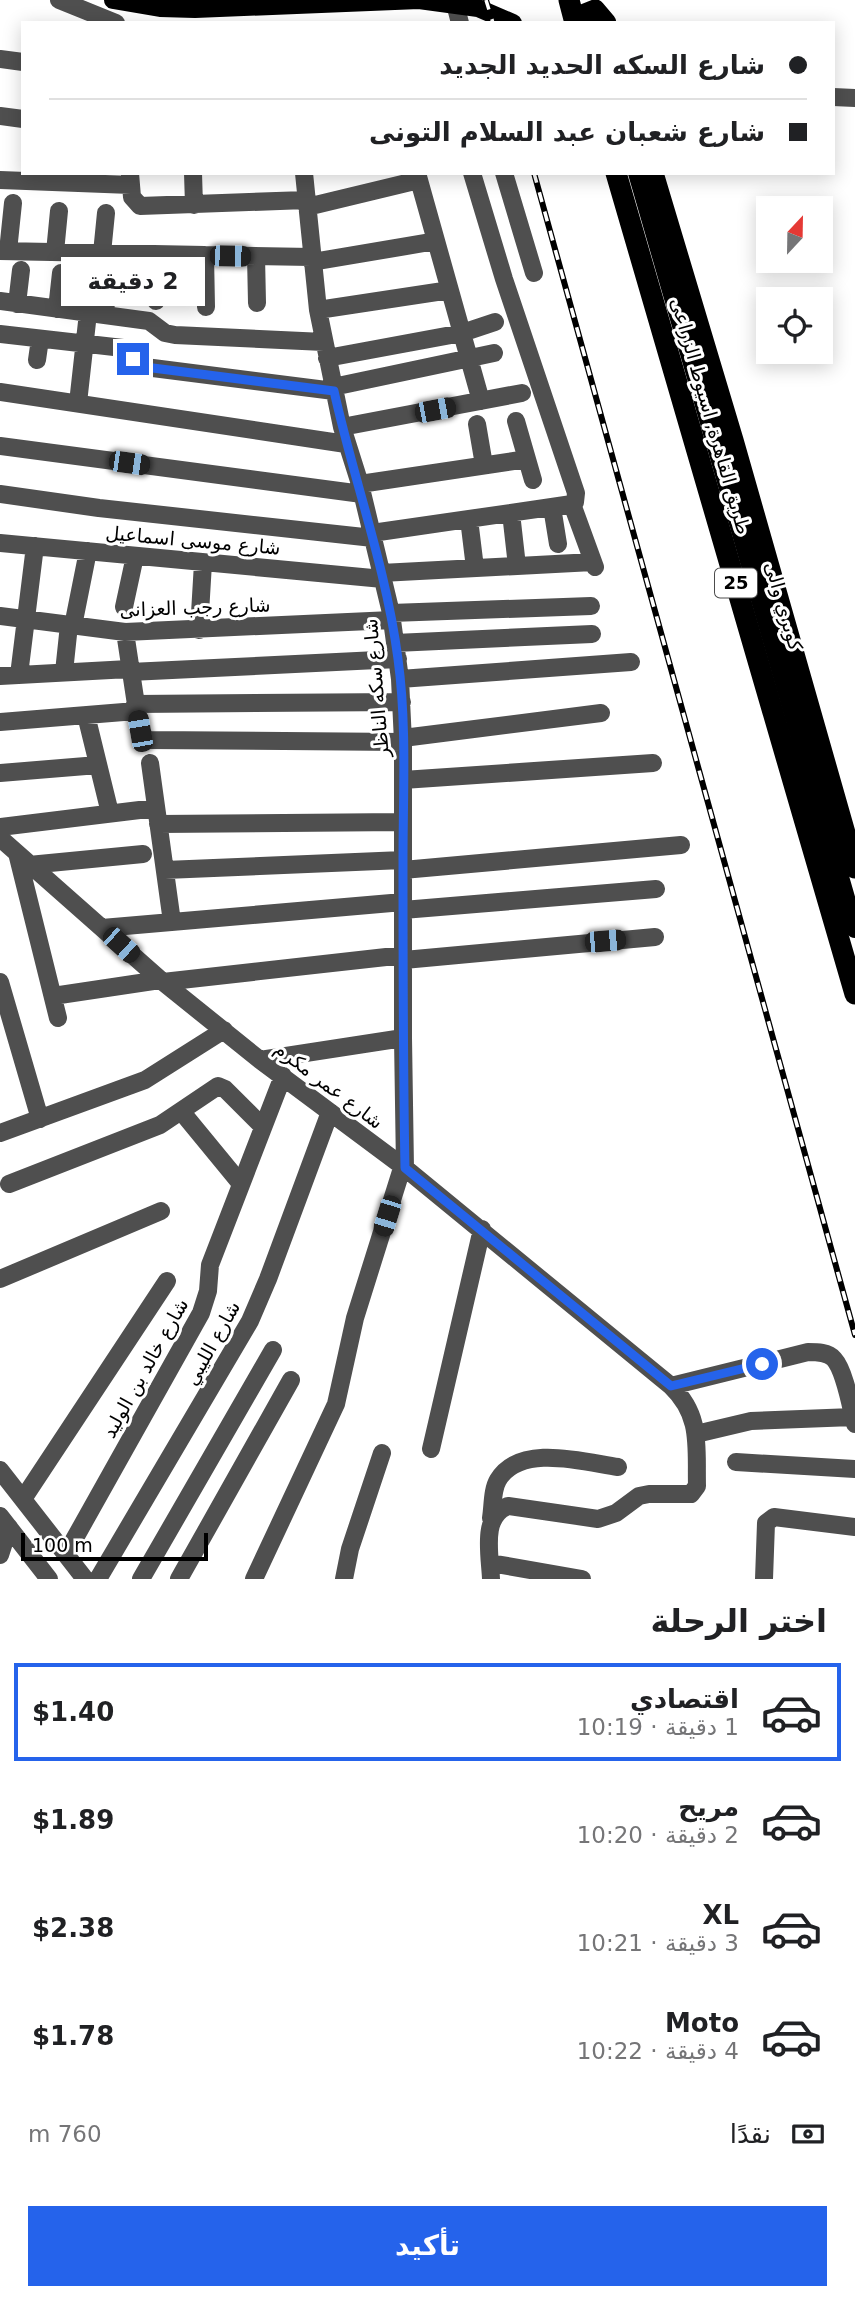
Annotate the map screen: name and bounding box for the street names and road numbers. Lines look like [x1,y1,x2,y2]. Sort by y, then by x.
street label: طريق القاهرة, اسيوط الزراعى [666,295,755,537]
street label: شارع موسى اسماعيل [105,521,281,560]
street label: كوبري والى [760,559,807,654]
road number: 25 [715,568,757,598]
street label: شارع رجب العزانى [119,593,271,622]
street label: شارع سكه الناظر [359,618,394,759]
street label: شارع عمر مكرم [270,1037,388,1134]
street label: شارع خالد بن الوليد [98,1295,193,1442]
street label: شارع الليبي [180,1297,245,1389]

